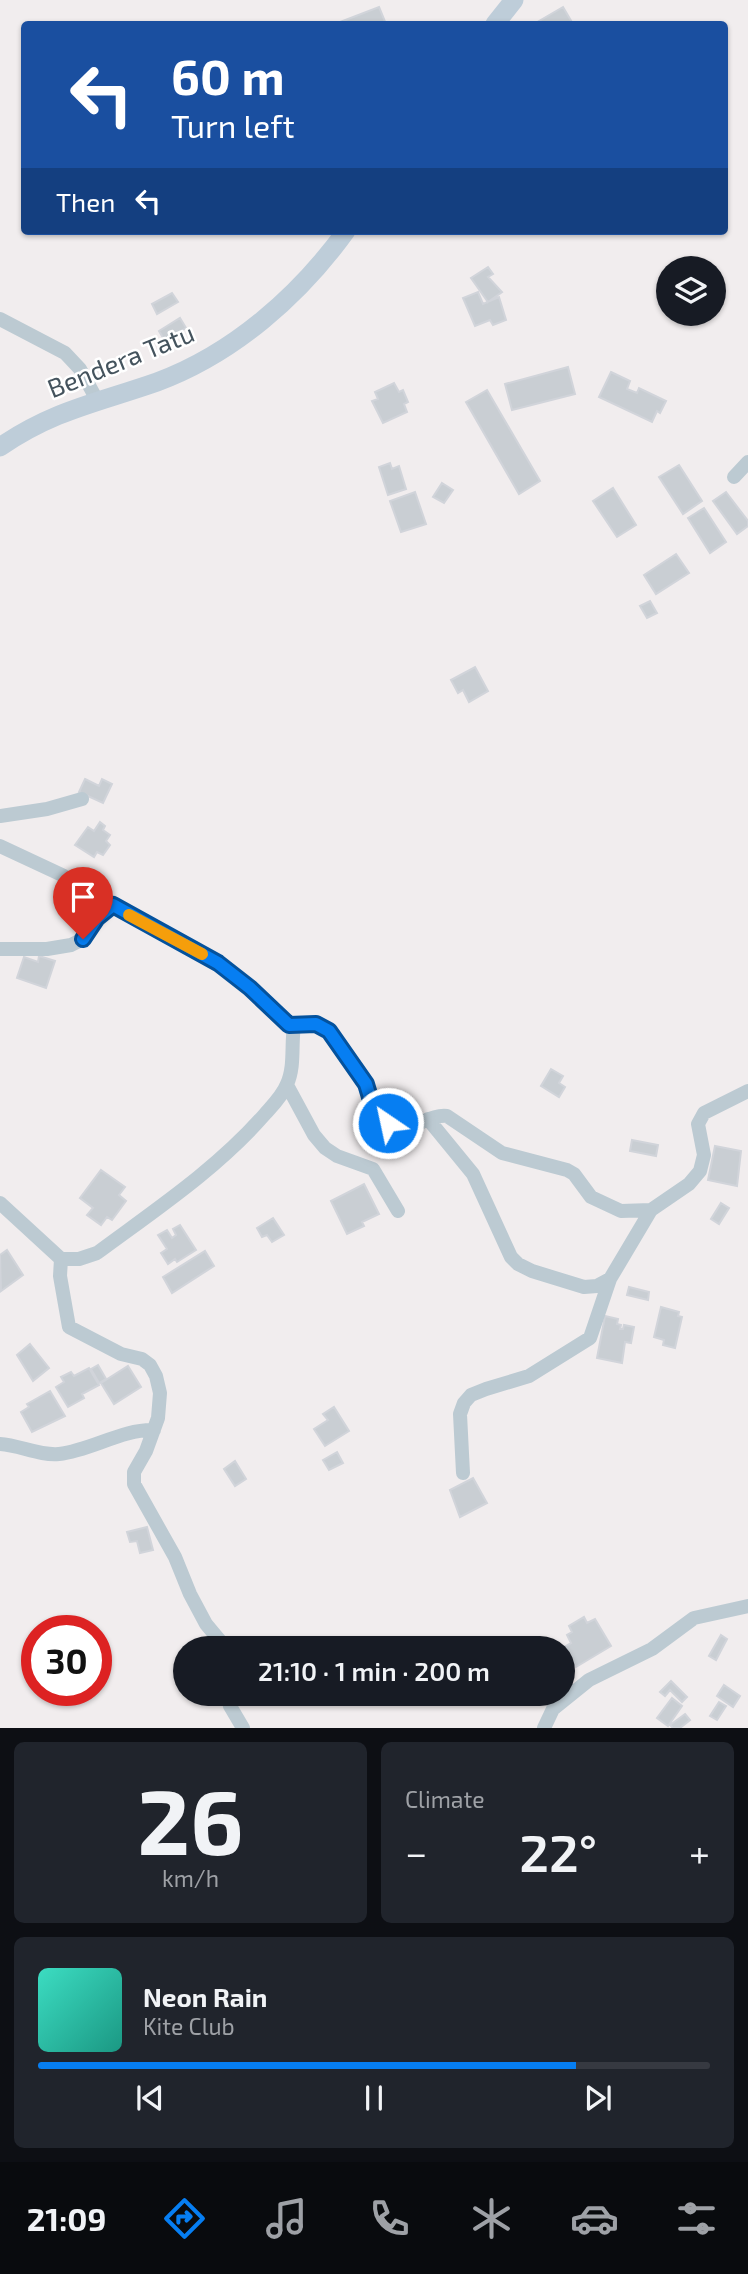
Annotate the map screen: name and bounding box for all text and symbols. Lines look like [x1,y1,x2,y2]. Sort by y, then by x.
text: 60 m [171,46,285,105]
icon: left [56,49,147,140]
text: Turn left [171,106,295,144]
icon: left [129,182,167,220]
text: Then [56,186,115,217]
map controls [656,256,726,326]
button: layers [656,256,726,326]
street label: Bendera Tatu [42,316,198,403]
pin [53,867,113,939]
icon: arrive [64,878,102,916]
position arrow [351,1086,425,1160]
speed limit sign: 30 [21,1615,112,1706]
text: 21:10 · 1 min · 200 m [258,1655,490,1686]
text: 26 [137,1764,244,1873]
text: Climate [405,1785,485,1813]
text: 22° [519,1820,597,1882]
text: − [405,1829,427,1875]
text: + [689,1829,710,1875]
text: km/h [162,1864,219,1892]
text: Neon Rain [143,1981,267,2012]
text: Kite Club [143,2012,235,2040]
icon: previous [131,2079,169,2117]
icon: pause [355,2079,393,2117]
icon: next [579,2079,617,2117]
icon: directions [160,2194,209,2243]
icon: music [262,2194,311,2243]
icon: phone [365,2194,414,2243]
icon: climate [467,2194,516,2243]
icon: car [570,2194,619,2243]
icon: filters [672,2194,721,2243]
text: 21:09 [27,2199,106,2237]

